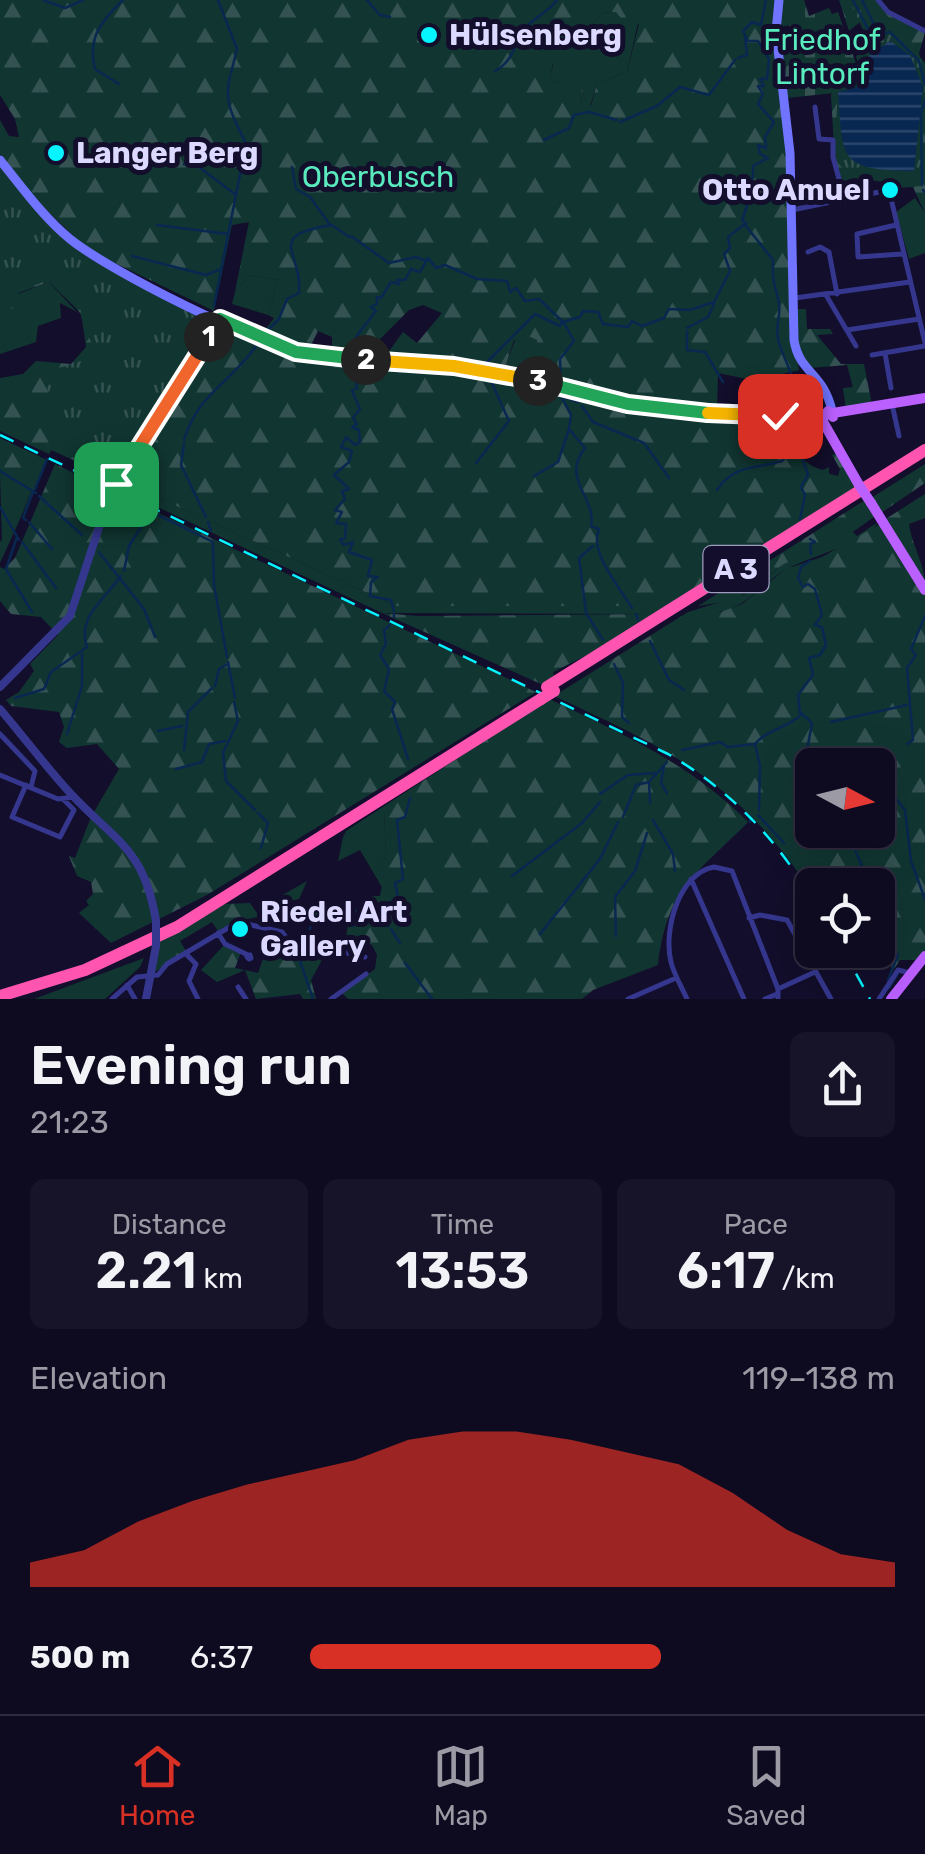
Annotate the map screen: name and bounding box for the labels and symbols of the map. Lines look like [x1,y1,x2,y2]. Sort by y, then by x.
place label: Hülsenberg [449,17,622,53]
park label: Friedhof Lintorf [763,22,881,92]
marker: Hülsenberg [418,24,440,46]
place label: Langer Berg [76,135,259,171]
marker: Langer Berg [45,142,67,164]
park label: Oberbusch [302,159,454,195]
place label: Otto Amuel [702,172,870,208]
marker: Otto Amuel [879,179,901,201]
pin: 1 [184,312,234,362]
pin: 2 [341,335,391,385]
pin: 3 [513,356,563,406]
pin [738,374,823,459]
pin [74,442,159,527]
road number: A 3 [704,546,768,592]
north arrow [795,748,895,848]
place label: Riedel Art Gallery [260,894,407,964]
marker: Riedel Art Gallery [229,918,251,940]

